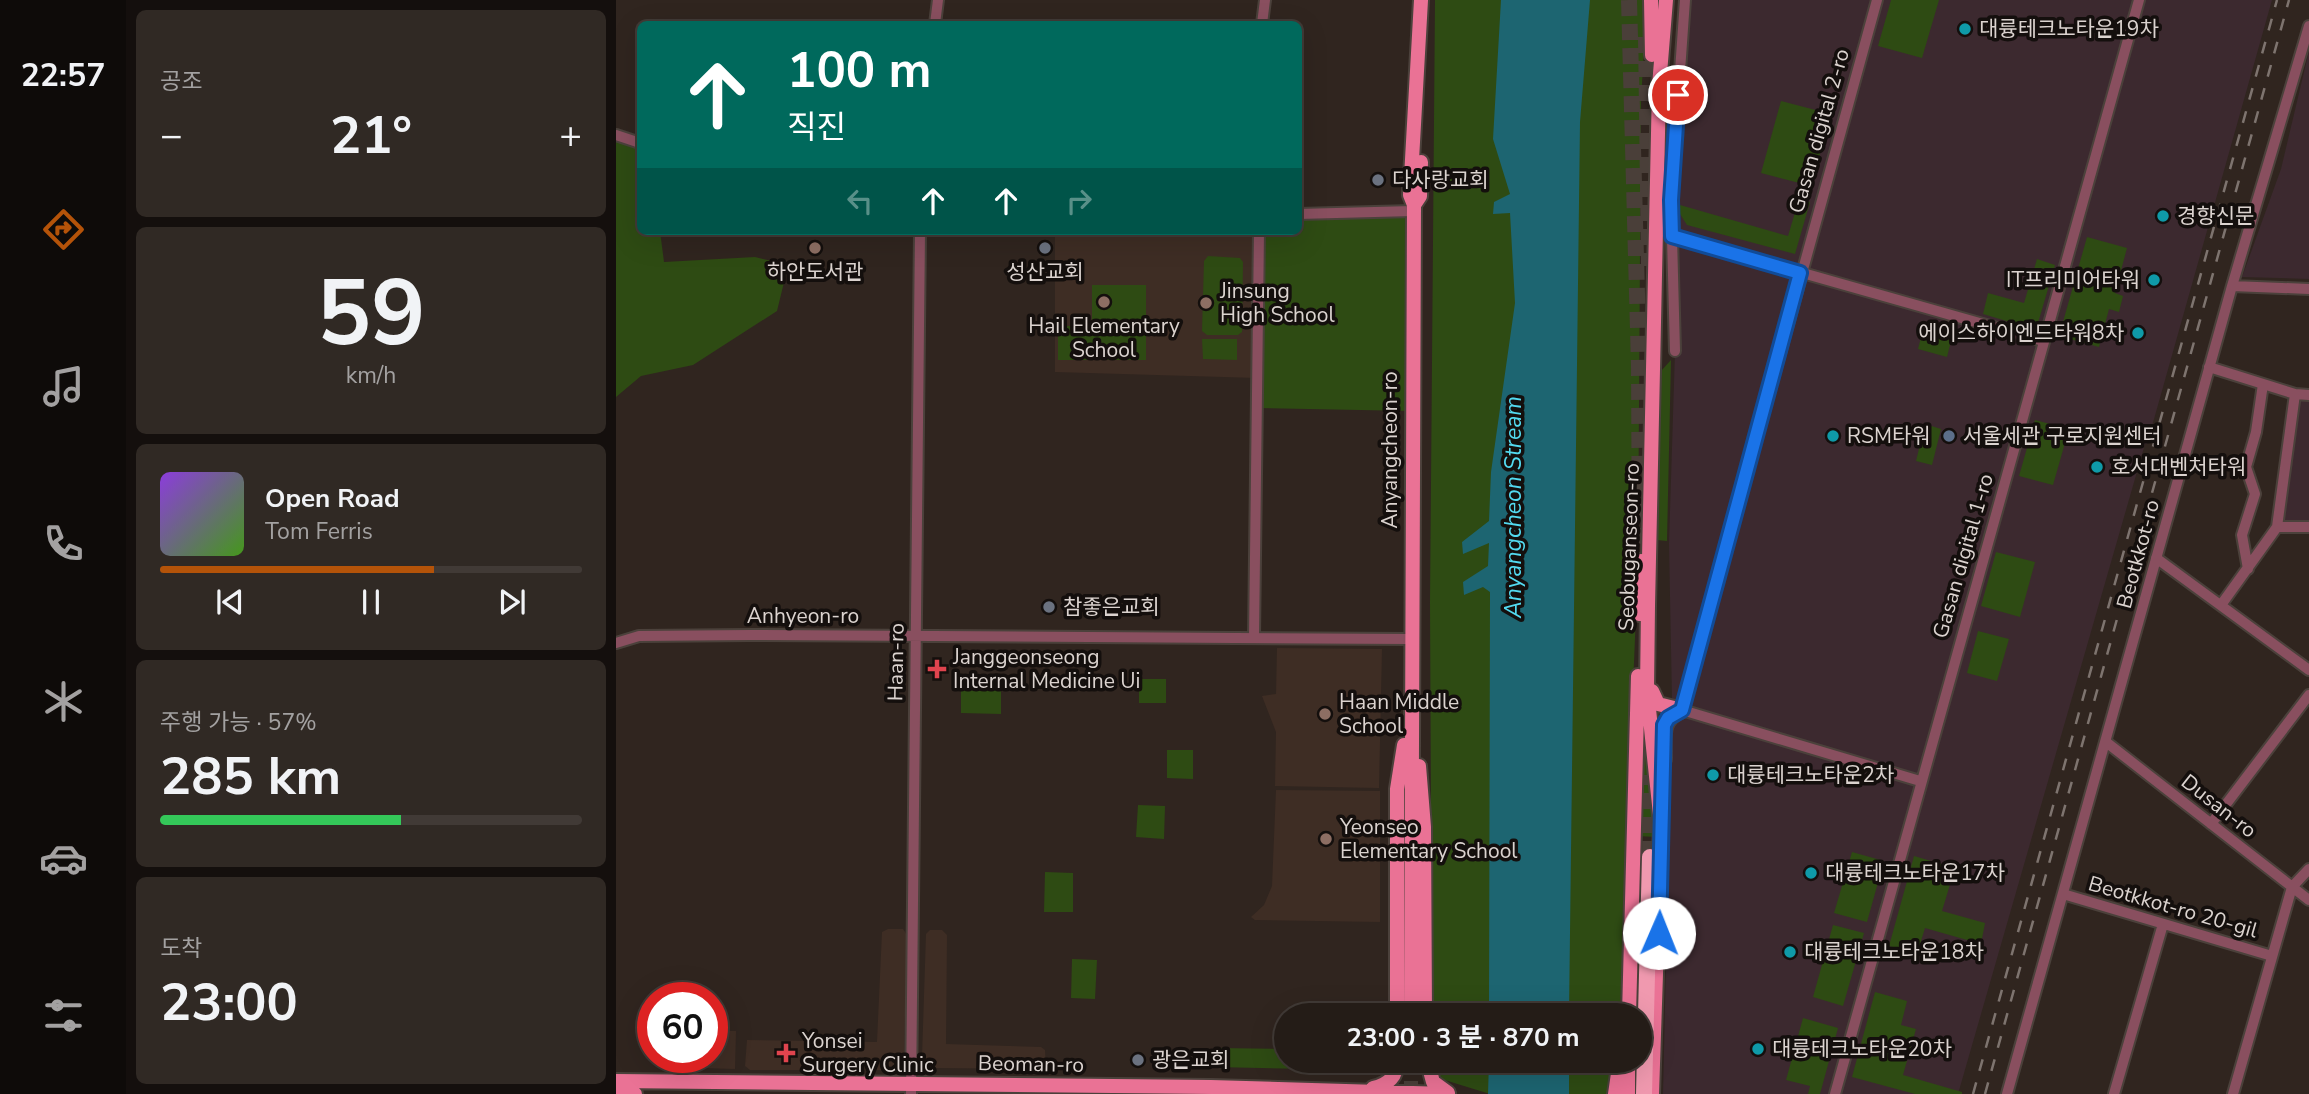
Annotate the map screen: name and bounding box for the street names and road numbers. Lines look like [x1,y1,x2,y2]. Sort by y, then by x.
street label: Gasan digital 2-ro [1782,45,1856,217]
street label: Anyangcheon-ro [1376,371,1404,529]
street label: Seobuganseon-ro [1612,463,1646,631]
street label: Gasan digital 1-ro [1926,470,2000,642]
street label: Beotkkot-ro [2110,496,2166,612]
street label: Anhyeon-ro [747,602,859,630]
street label: Haan-ro [881,623,911,701]
street label: Dusan-ro [2176,768,2262,844]
street label: Beotkkot-ro 20-gil [2085,869,2262,945]
street label: Beoman-ro [978,1049,1084,1079]

